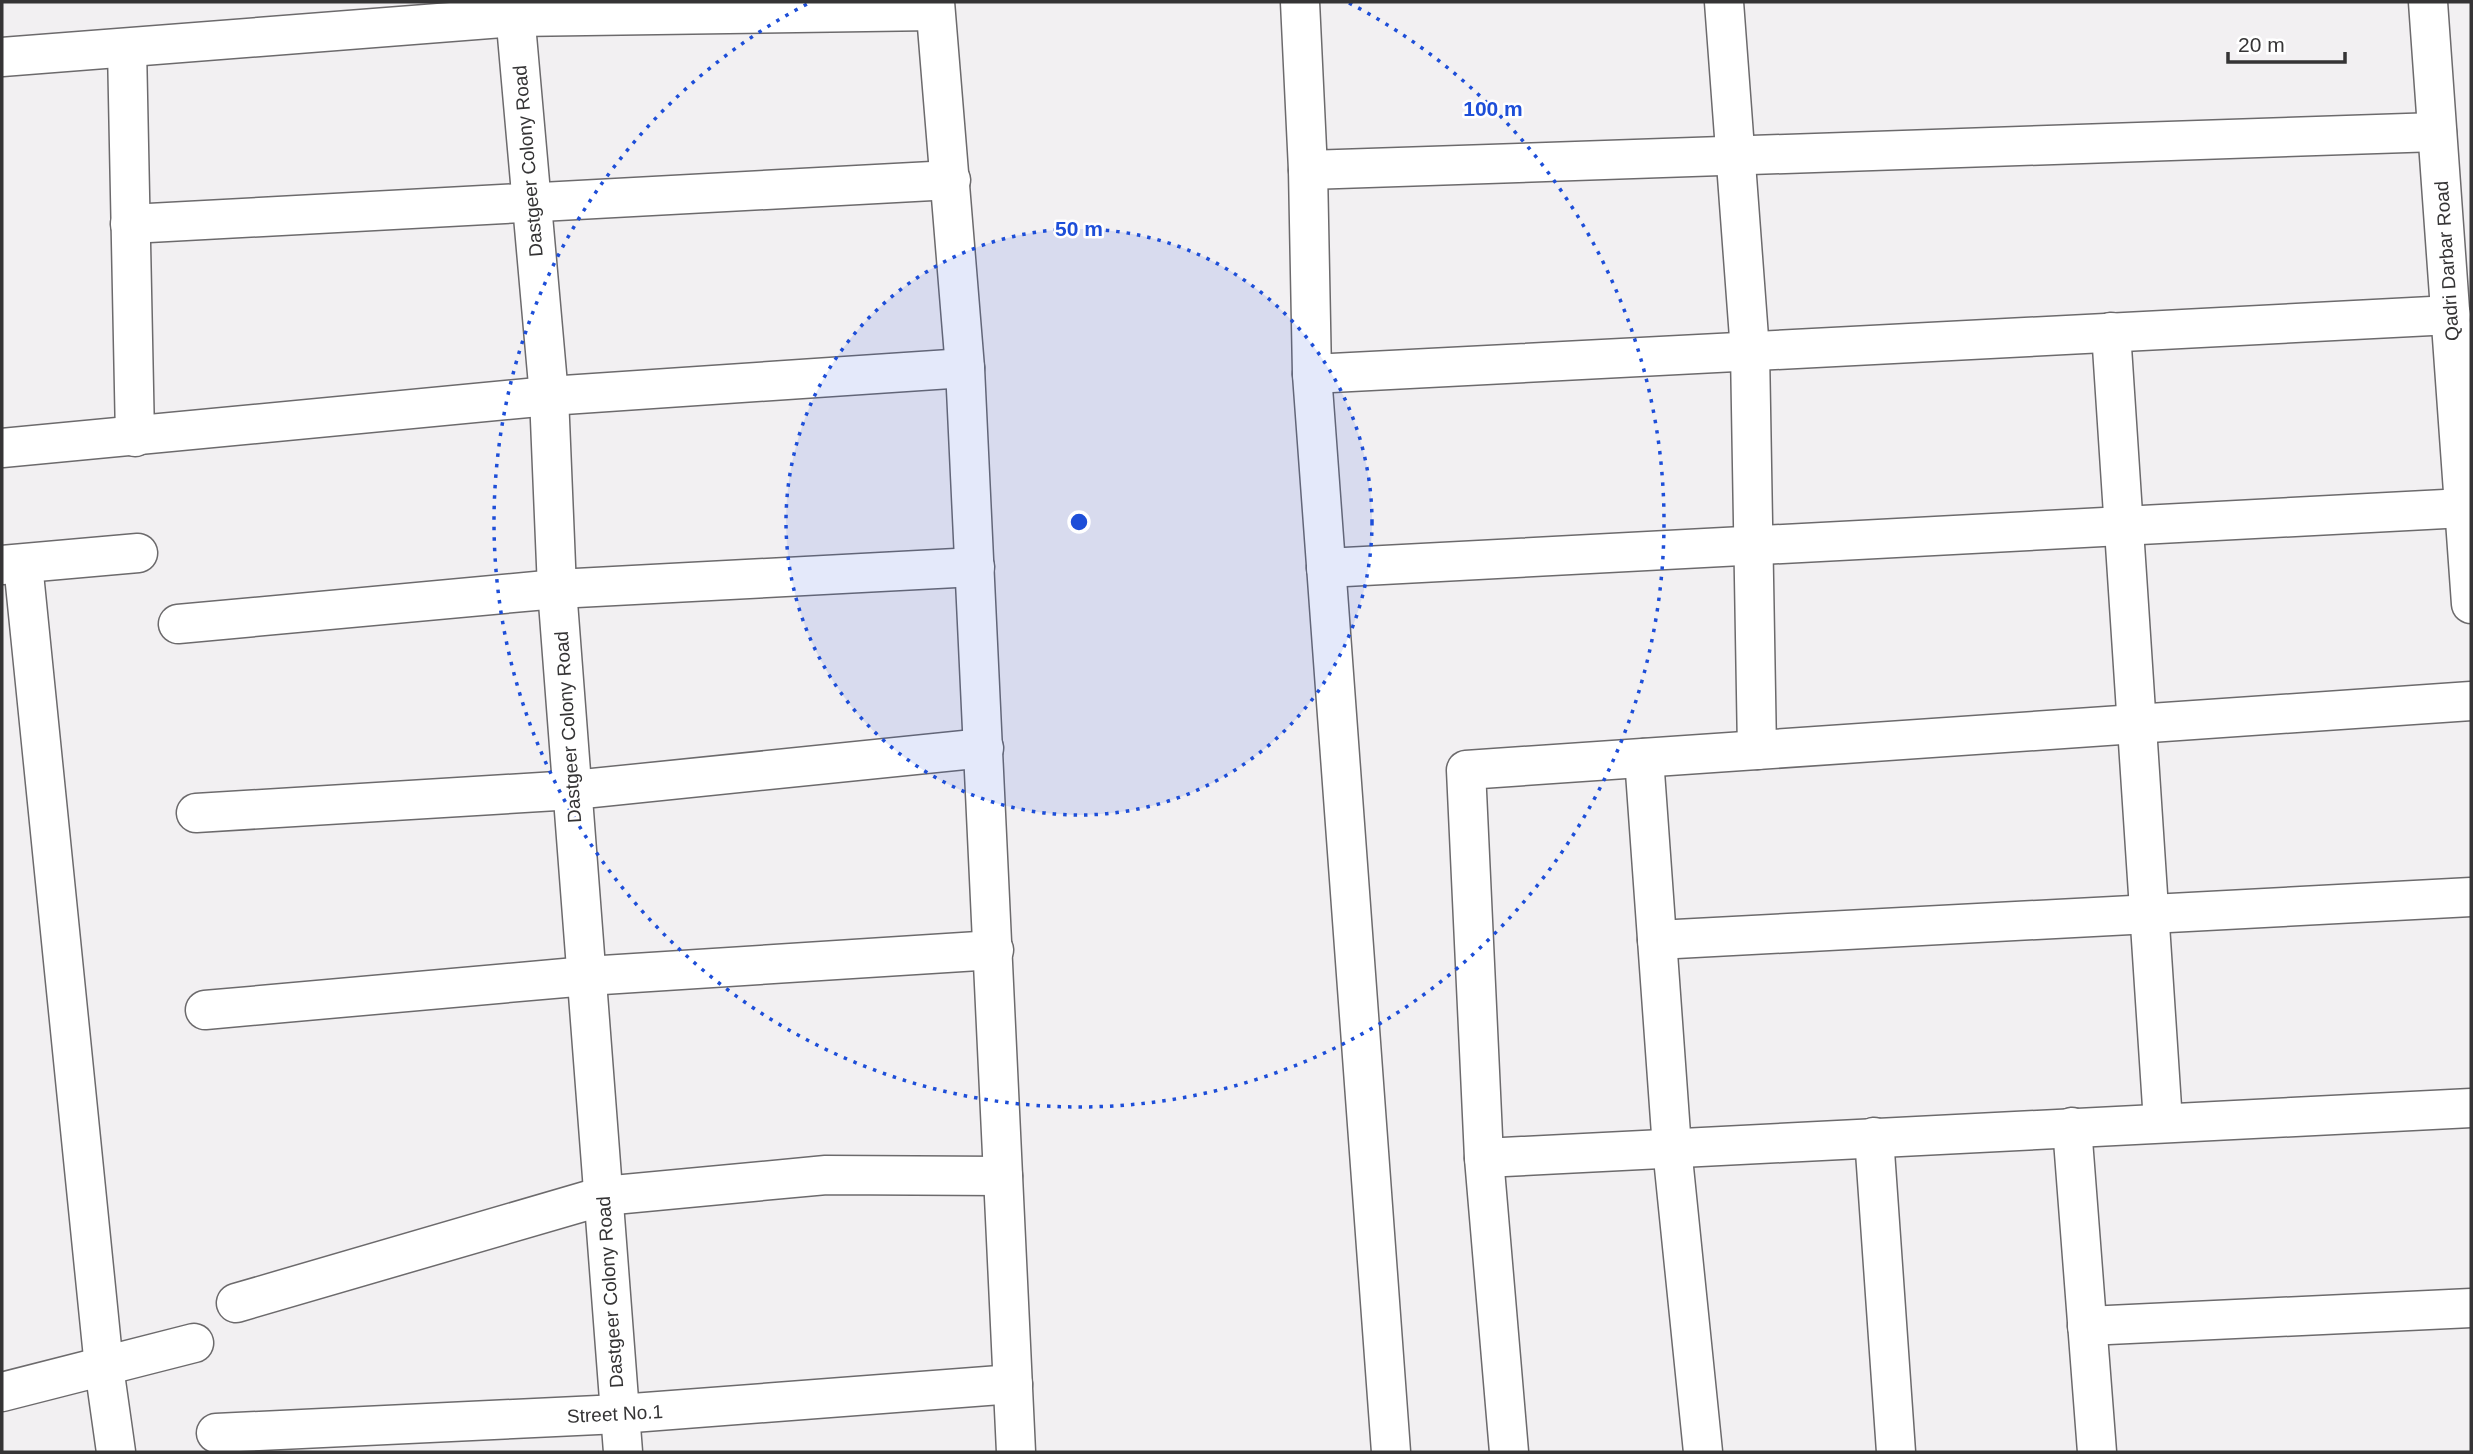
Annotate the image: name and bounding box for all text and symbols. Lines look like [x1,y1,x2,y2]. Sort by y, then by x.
scale bar [2228,21,2345,65]
text: 20 m [2238,33,2285,56]
street label: Dastgeer Colony Road [509,64,547,258]
text: 100 m [1463,97,1523,120]
street label: Qadri Darbar Road [2431,180,2463,342]
text: 50 m [1055,217,1103,240]
centre of rings [1067,510,1091,534]
street label: Dastgeer Colony Road [551,630,585,824]
street label: Dastgeer Colony Road [593,1195,627,1389]
street label: Street No.1 [566,1401,664,1427]

